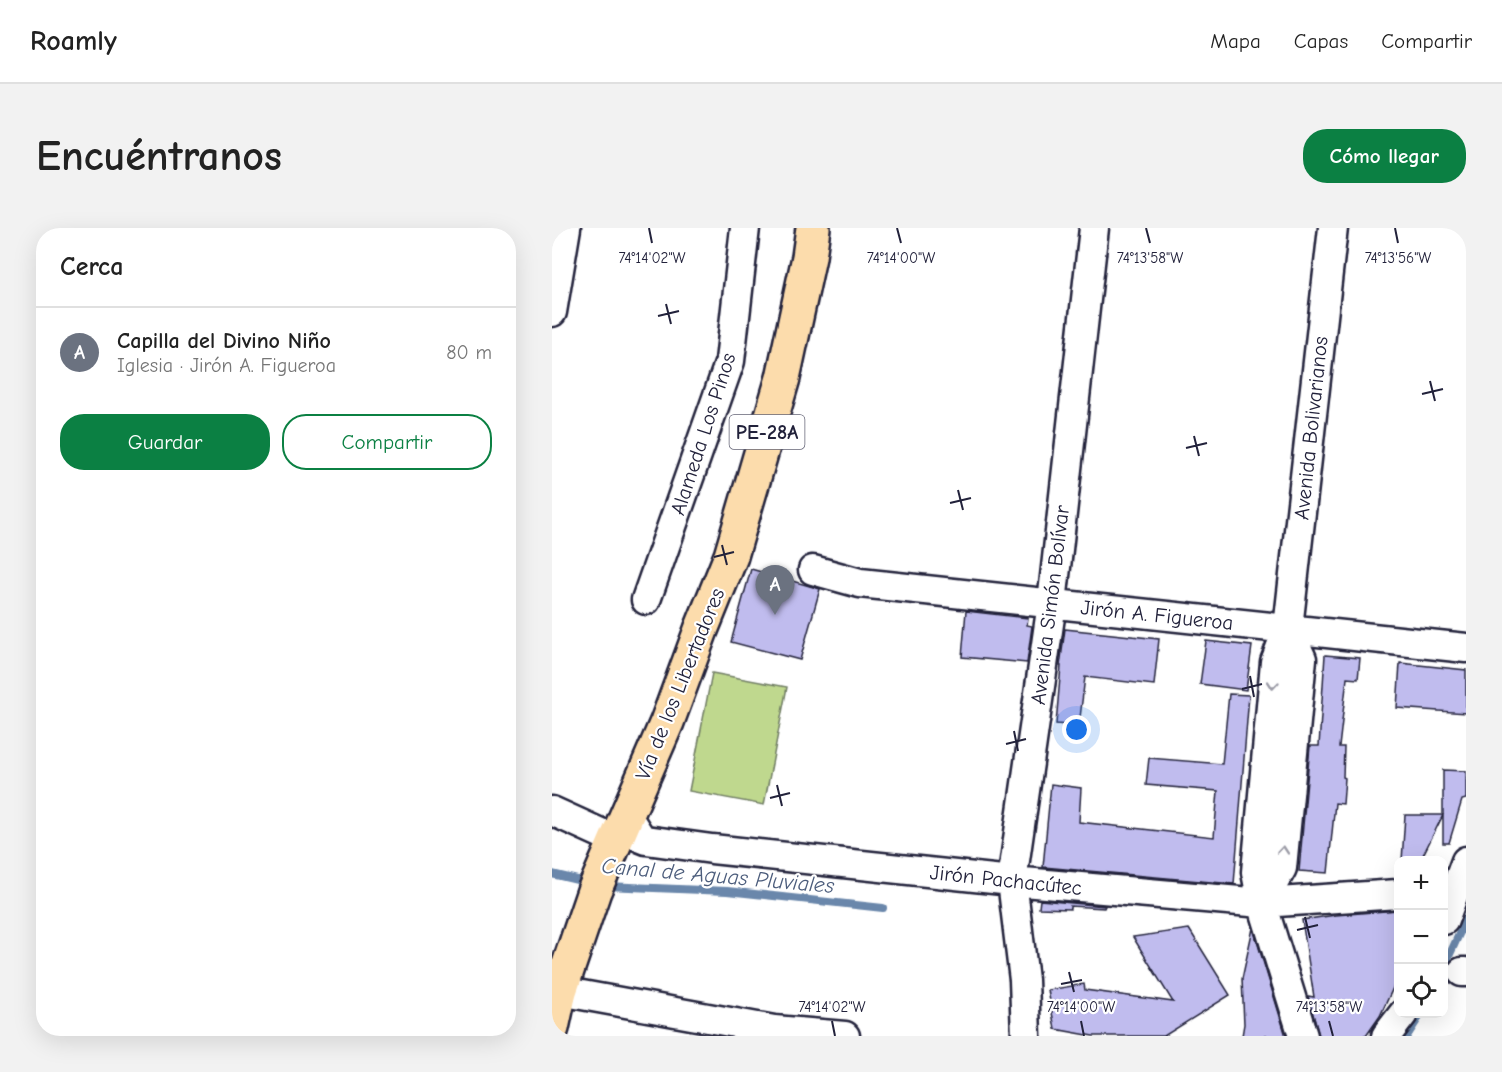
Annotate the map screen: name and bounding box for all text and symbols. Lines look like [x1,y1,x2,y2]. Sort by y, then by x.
text: Roamly [30,25,117,57]
text: Mapa [1210,29,1261,53]
text: Capas [1294,29,1348,53]
text: Compartir [1381,29,1472,53]
button: Cómo llegar [1303,129,1466,183]
text: Encuéntranos [36,132,282,181]
text: 74°14'02"W [618,249,686,267]
text: 74°14'00"W [867,249,935,267]
text: 74°13'58"W [1117,249,1183,267]
text: 74°13'56"W [1365,249,1431,267]
text: Cerca [60,252,124,282]
text: Capilla del Divino Niño [117,328,331,354]
street label: Avenida Bolivarianos [1289,335,1333,521]
text: A [74,341,85,364]
text: 80 m [446,341,492,364]
street label: Alameda Los Pinos [665,350,741,518]
text: Iglesia · Jirón A. Figueroa [117,354,336,377]
button: Guardar [60,414,270,470]
button: Compartir [282,414,492,470]
road number: PE-28A [730,415,804,449]
street label: Avenida Simón Bolívar [1026,503,1074,706]
pin: A [756,566,794,615]
street label: Vía de los Libertadores [630,585,730,783]
street label: Jirón A. Figueroa [1079,595,1235,635]
one-way arrow [1267,680,1280,689]
your location [1062,715,1091,744]
one-way arrow [1276,845,1289,855]
water label: Canal de Aguas Pluviales [601,853,836,899]
map controls [1394,856,1448,1018]
button: + [1394,856,1448,910]
street label: Jirón Pachacútec [929,860,1083,900]
button: − [1394,910,1448,964]
button: locate [1394,964,1448,1018]
text: 74°14'02"W [798,998,866,1016]
text: 74°14'00"W [1047,998,1115,1016]
text: 74°13'58"W [1296,998,1362,1016]

